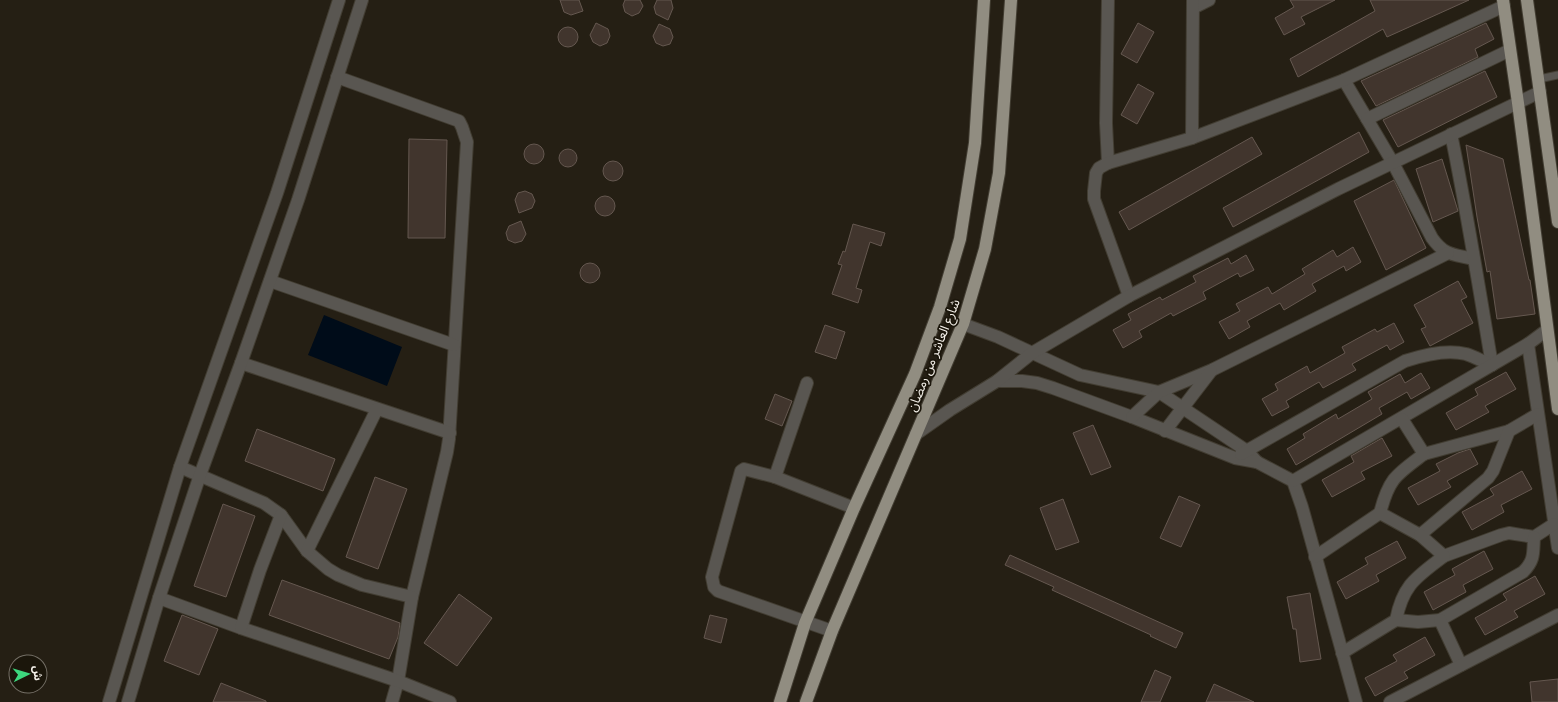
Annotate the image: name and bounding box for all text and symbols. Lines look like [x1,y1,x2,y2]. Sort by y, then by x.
street label: شارع العاشر من رمضان [903,296,966,415]
north arrow [8,654,48,694]
text: ش [29,665,46,681]

